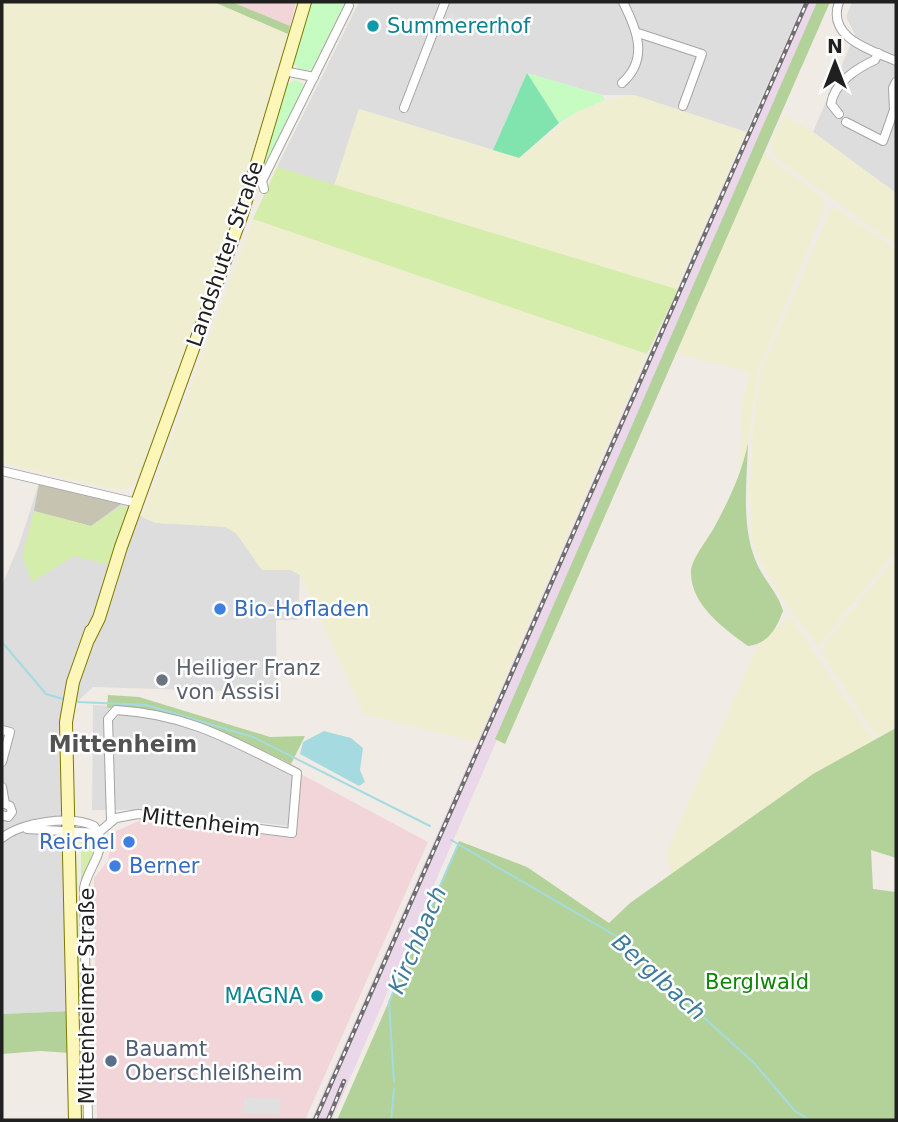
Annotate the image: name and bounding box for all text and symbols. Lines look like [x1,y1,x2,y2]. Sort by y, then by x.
place label: Summererhof [387,14,531,38]
marker: Summererhof [365,18,381,34]
north arrow [800,28,870,98]
text: N [827,35,843,57]
street label: Landshuter Straße [182,158,268,350]
place label: Bio-Hofladen [234,597,369,621]
marker: Bio-Hofladen [212,601,228,617]
place label: Heiliger Franz von Assisi [176,656,320,704]
marker: Heiliger Franz von Assisi [154,672,170,688]
district label: Mittenheim [49,731,197,757]
street label: Mittenheim [140,803,262,841]
place label: Reichel [39,830,115,854]
marker: Reichel [121,834,137,850]
place label: Berner [129,854,200,878]
marker: Berner [107,858,123,874]
water label: Kirchbach [383,882,451,998]
street label: Mittenheimer Straße [75,888,99,1104]
water label: Berglbach [607,928,711,1026]
park label: Berglwald [705,970,809,994]
place label: MAGNA [225,984,304,1008]
marker: MAGNA [309,988,325,1004]
place label: Bauamt Oberschleißheim [125,1037,303,1085]
marker: Bauamt Oberschleißheim [103,1053,119,1069]

